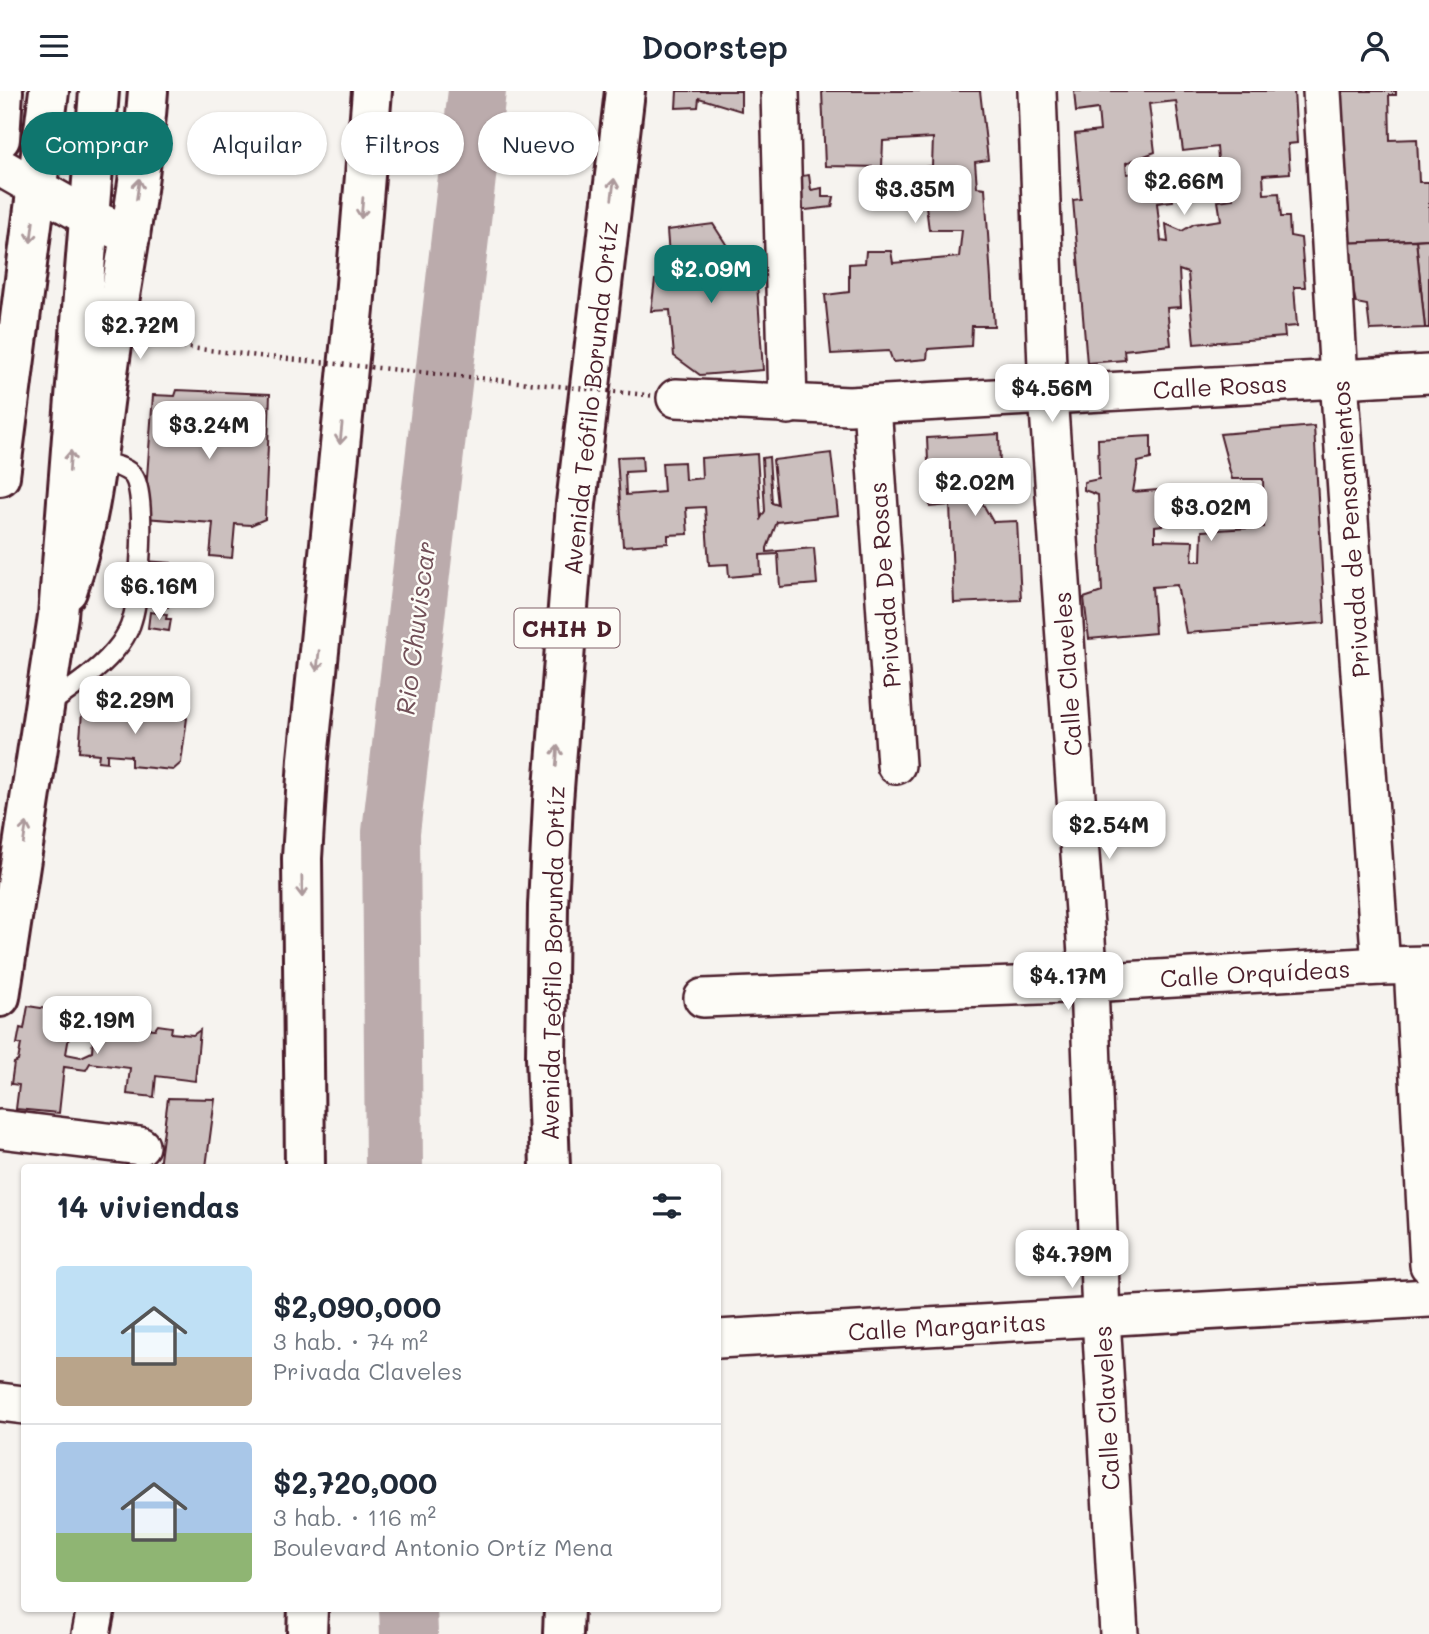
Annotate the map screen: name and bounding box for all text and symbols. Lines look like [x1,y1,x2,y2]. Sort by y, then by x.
text: Doorstep [641,25,788,67]
icon: menu [35,27,73,65]
icon: person [1356,27,1394,65]
chip: Comprar [21,112,173,175]
chip: Alquilar [187,112,327,175]
chip: Filtros [341,112,464,175]
chip: Nuevo [478,112,599,175]
pin: $2.66M [1127,157,1241,217]
pin: $3.35M [858,165,972,225]
text: $2.66M [1144,165,1224,195]
text: $3.35M [875,173,955,203]
one-way arrow [132,178,145,200]
one-way arrow [607,178,620,201]
one-way arrow [355,196,368,219]
one-way arrow [25,220,38,243]
street label: Avenida Teófilo Borunda Ortíz [556,220,624,576]
pin: $2.09M [654,245,768,305]
text: $2.09M [670,253,752,283]
pin: $2.72M [83,301,197,361]
text: $2.72M [101,309,179,339]
pin: $4.56M [995,365,1109,424]
street label: Calle Rosas [1152,367,1288,405]
text: $4.56M [1011,372,1093,402]
street label: Privada de Pensamientos [1324,379,1376,679]
pin: $3.24M [152,401,266,461]
text: $3.24M [168,409,250,439]
one-way arrow [334,423,347,445]
one-way arrow [63,450,76,473]
pin: $2.02M [918,459,1032,518]
text: $2.02M [935,466,1015,496]
street label: Privada De Rosas [861,481,907,689]
pin: $3.02M [1154,483,1268,543]
text: $3.02M [1170,491,1252,521]
water label: Rio Chuviscar [387,539,443,717]
pin: $6.16M [102,563,216,622]
text: $6.16M [120,570,198,600]
street label: Calle Claveles [1046,591,1088,757]
road number: CHIH D [514,608,620,647]
one-way arrow [311,649,324,671]
pin: $2.29M [78,677,192,736]
text: $2.29M [95,684,175,714]
one-way arrow [551,746,564,768]
street label: Avenida Teófilo Borunda Ortíz [533,785,571,1141]
pin: $2.54M [1052,801,1166,861]
text: $2.54M [1069,809,1149,839]
one-way arrow [19,822,32,845]
one-way arrow [295,876,309,899]
pin: $4.17M [1011,953,1125,1012]
street label: Calle Orquídeas [1159,953,1351,993]
text: $4.17M [1029,960,1107,990]
pin: $2.19M [40,997,154,1056]
text: $2.19M [59,1004,135,1034]
text: 14 viviendas [56,1186,240,1226]
icon: filters [648,1187,686,1225]
pin: $4.79M [1015,1231,1129,1290]
text: $4.79M [1031,1238,1113,1268]
text: $2,090,000 [273,1286,441,1326]
icon: home [112,1294,196,1378]
street label: Calle Margaritas [847,1305,1047,1347]
street label: Calle Claveles [1086,1325,1126,1491]
text: 3 hab. · 74 m² [273,1326,428,1356]
text: Privada Claveles [273,1356,463,1386]
text: $2,720,000 [273,1462,437,1502]
icon: home [112,1470,196,1554]
text: 3 hab. · 116 m² [273,1502,436,1532]
text: Boulevard Antonio Ortíz Mena [273,1532,614,1562]

